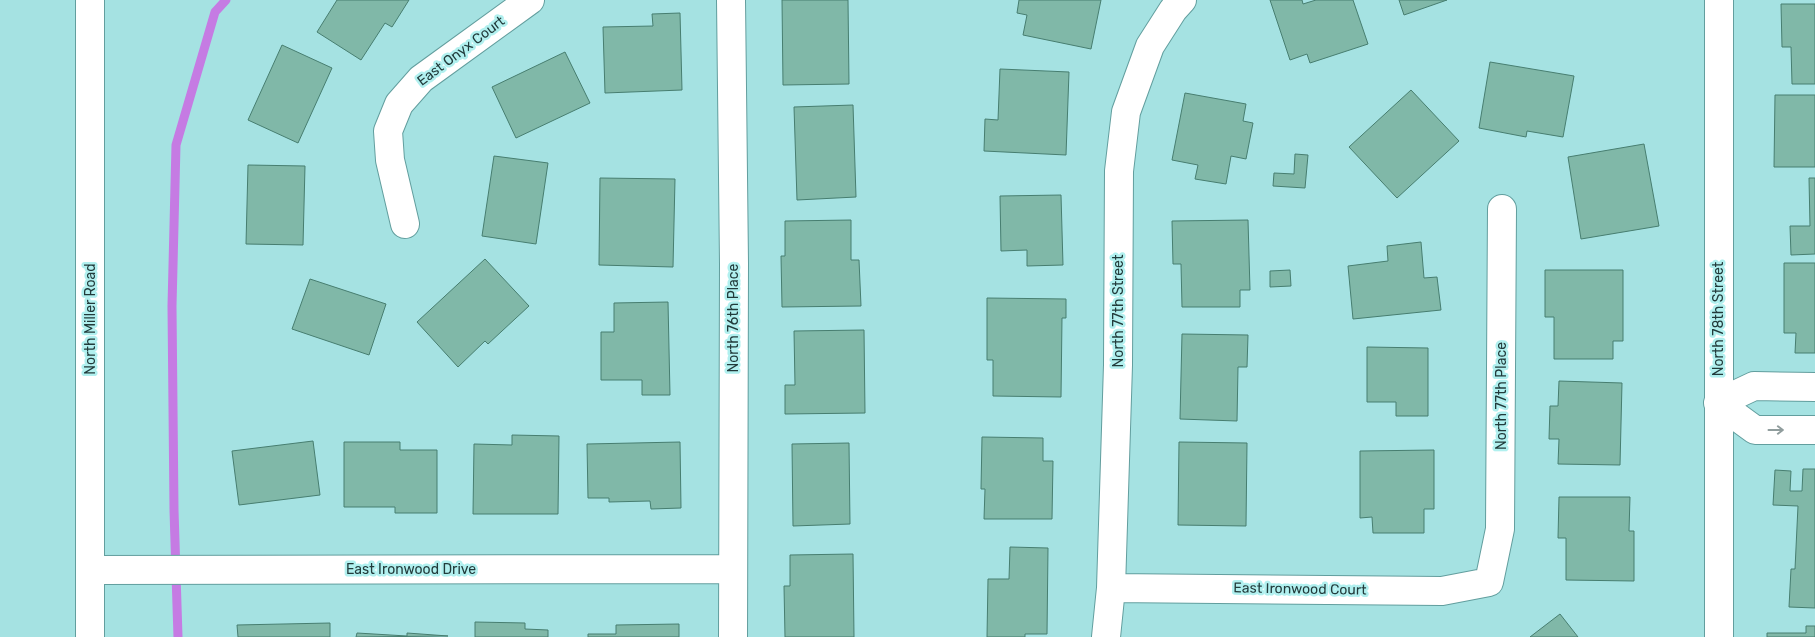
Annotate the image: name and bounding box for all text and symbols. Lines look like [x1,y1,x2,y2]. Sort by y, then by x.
street label: East Onyx Court [414,12,509,89]
street label: North 77th Street [1110,254,1127,367]
street label: North 78th Street [1710,261,1727,376]
street label: North Miller Road [82,263,99,375]
street label: North 76th Place [725,263,742,372]
street label: North 77th Place [1493,342,1510,450]
one-way arrow [1768,425,1784,435]
street label: East Ironwood Drive [346,561,476,578]
street label: East Ironwood Court [1233,579,1367,599]

